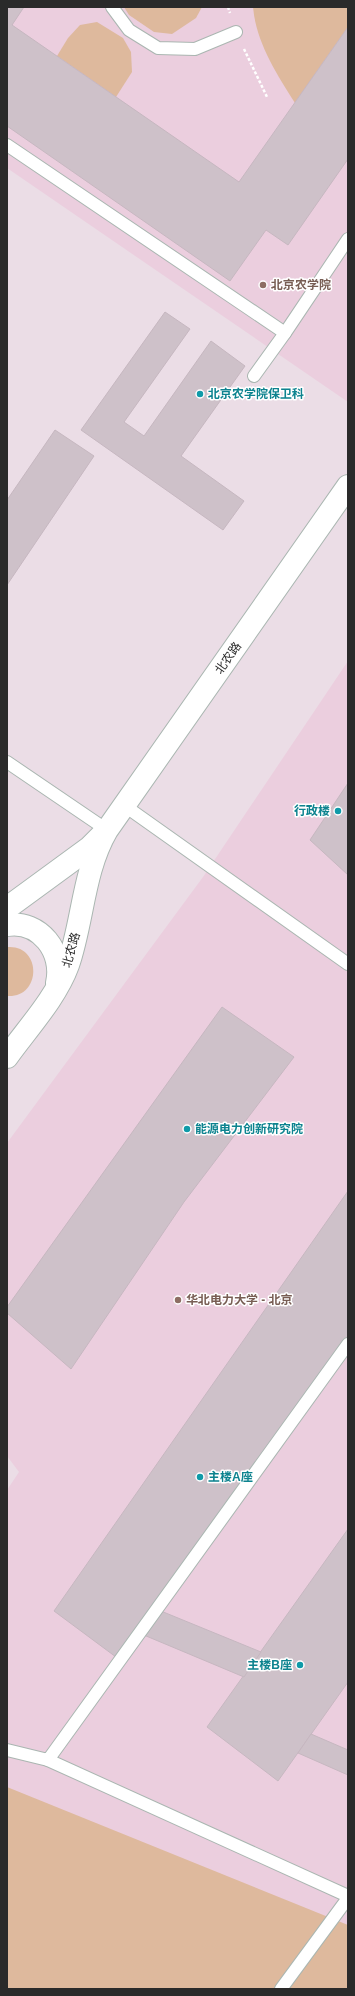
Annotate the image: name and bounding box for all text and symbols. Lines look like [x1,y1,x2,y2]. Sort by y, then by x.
place label: 北京农学院 [271,278,331,292]
marker: 北京农学院 [258,280,268,290]
place label: 北京农学院保卫科 [208,387,304,401]
marker: 北京农学院保卫科 [195,389,205,399]
street label: 北农路 [212,639,244,677]
place label: 行政楼 [294,804,330,818]
marker: 行政楼 [333,806,343,816]
street label: 北农路 [59,931,83,969]
place label: 能源电力创新研究院 [195,1122,303,1136]
marker: 能源电力创新研究院 [182,1124,192,1134]
place label: 华北电力大学 - 北京 [186,1293,293,1307]
marker: 华北电力大学 - 北京 [173,1295,183,1305]
place label: 主楼A座 [208,1470,253,1484]
marker: 主楼A座 [195,1472,205,1482]
place label: 主楼B座 [247,1658,292,1672]
marker: 主楼B座 [295,1660,305,1670]

